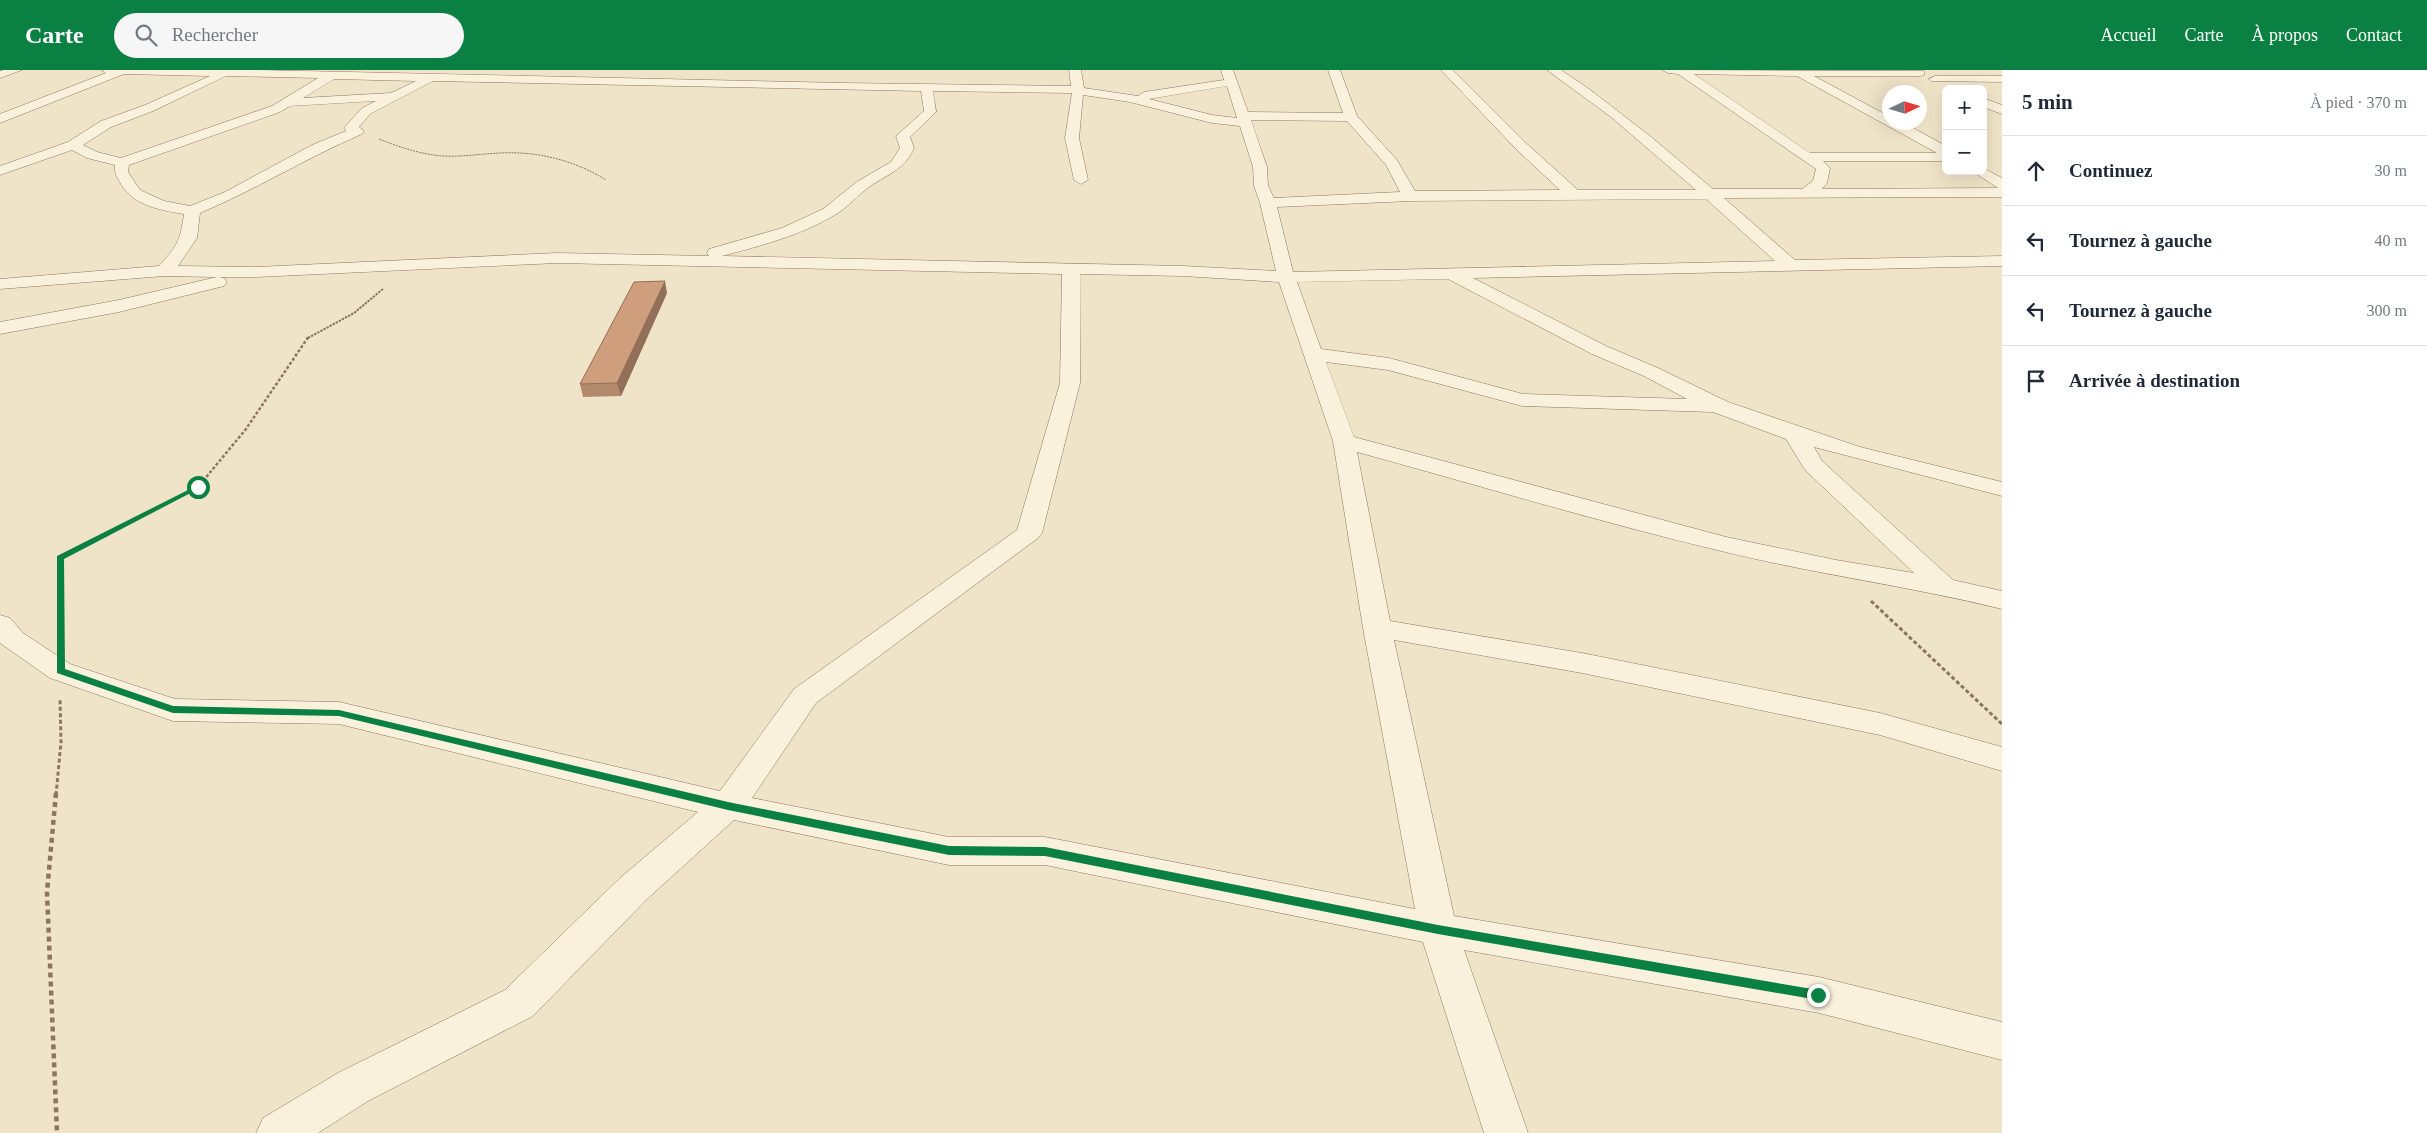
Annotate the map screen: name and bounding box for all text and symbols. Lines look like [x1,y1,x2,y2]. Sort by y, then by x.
search box [114,13,464,58]
icon: search [132,21,160,49]
text: Carte [25,22,84,48]
text: Rechercher [172,24,258,45]
text: Accueil [2101,25,2157,45]
text: Carte [2185,25,2224,45]
text: À propos [2252,25,2318,45]
text: Contact [2346,25,2402,45]
north arrow [1882,85,1927,130]
map controls [1942,85,1987,175]
button: + [1942,85,1987,130]
text: 5 min [2022,90,2073,114]
text: À pied · 370 m [2310,94,2407,111]
button: − [1942,130,1987,175]
icon: ahead [2022,157,2050,185]
text: Continuez [2069,160,2152,181]
text: 30 m [2375,162,2407,179]
icon: left [2022,227,2050,255]
text: Tournez à gauche [2069,230,2212,251]
text: 40 m [2375,232,2407,249]
icon: left [2022,297,2050,325]
text: Tournez à gauche [2069,300,2212,321]
text: 300 m [2367,302,2407,319]
icon: arrive [2022,367,2050,395]
text: Arrivée à destination [2069,370,2240,391]
route start [187,476,210,499]
route end [1807,984,1830,1007]

